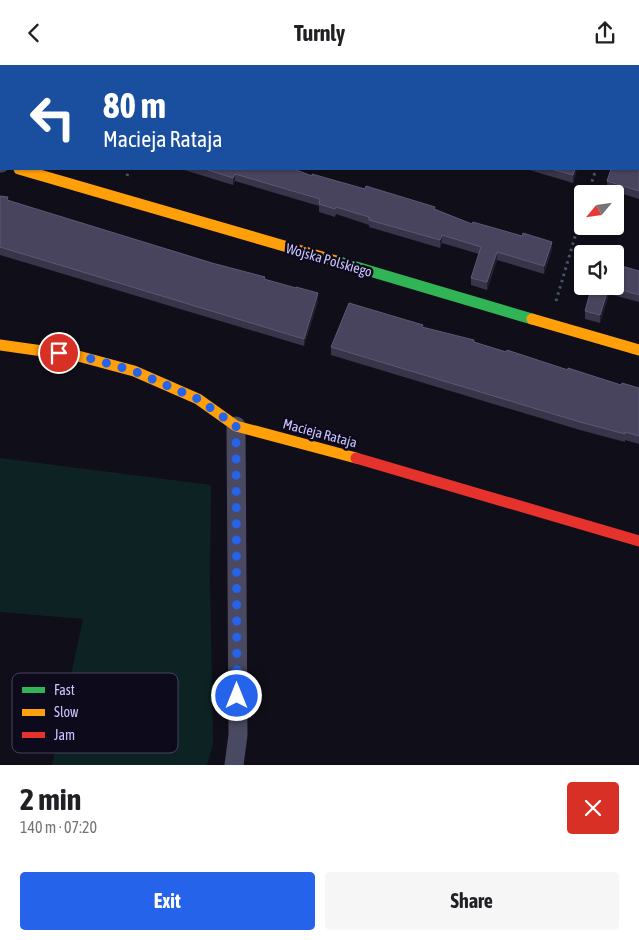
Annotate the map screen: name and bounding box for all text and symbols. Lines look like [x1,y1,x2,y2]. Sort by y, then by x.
icon: back [20,19,48,47]
icon: share [591,19,619,47]
text: Turnly [294,20,345,46]
icon: left [20,85,85,150]
text: 80 m [103,85,166,125]
text: Macieja Rataja [103,126,223,152]
north arrow [574,185,624,235]
map controls [574,185,624,295]
street label: Wojska Polskiego [284,240,374,280]
button: sound [574,245,624,295]
pin [38,332,80,374]
icon: arrive [45,339,73,367]
street label: Macieja Rataja [281,415,359,451]
position arrow [210,669,262,721]
legend [12,673,178,753]
text: Fast [54,682,75,698]
text: Slow [54,704,79,720]
text: Jam [54,727,75,743]
text: 2 min [20,782,81,816]
button: close [567,782,619,834]
text: 140 m · 07:20 [20,818,97,836]
button: Exit [20,872,315,930]
button: Share [325,872,619,930]

